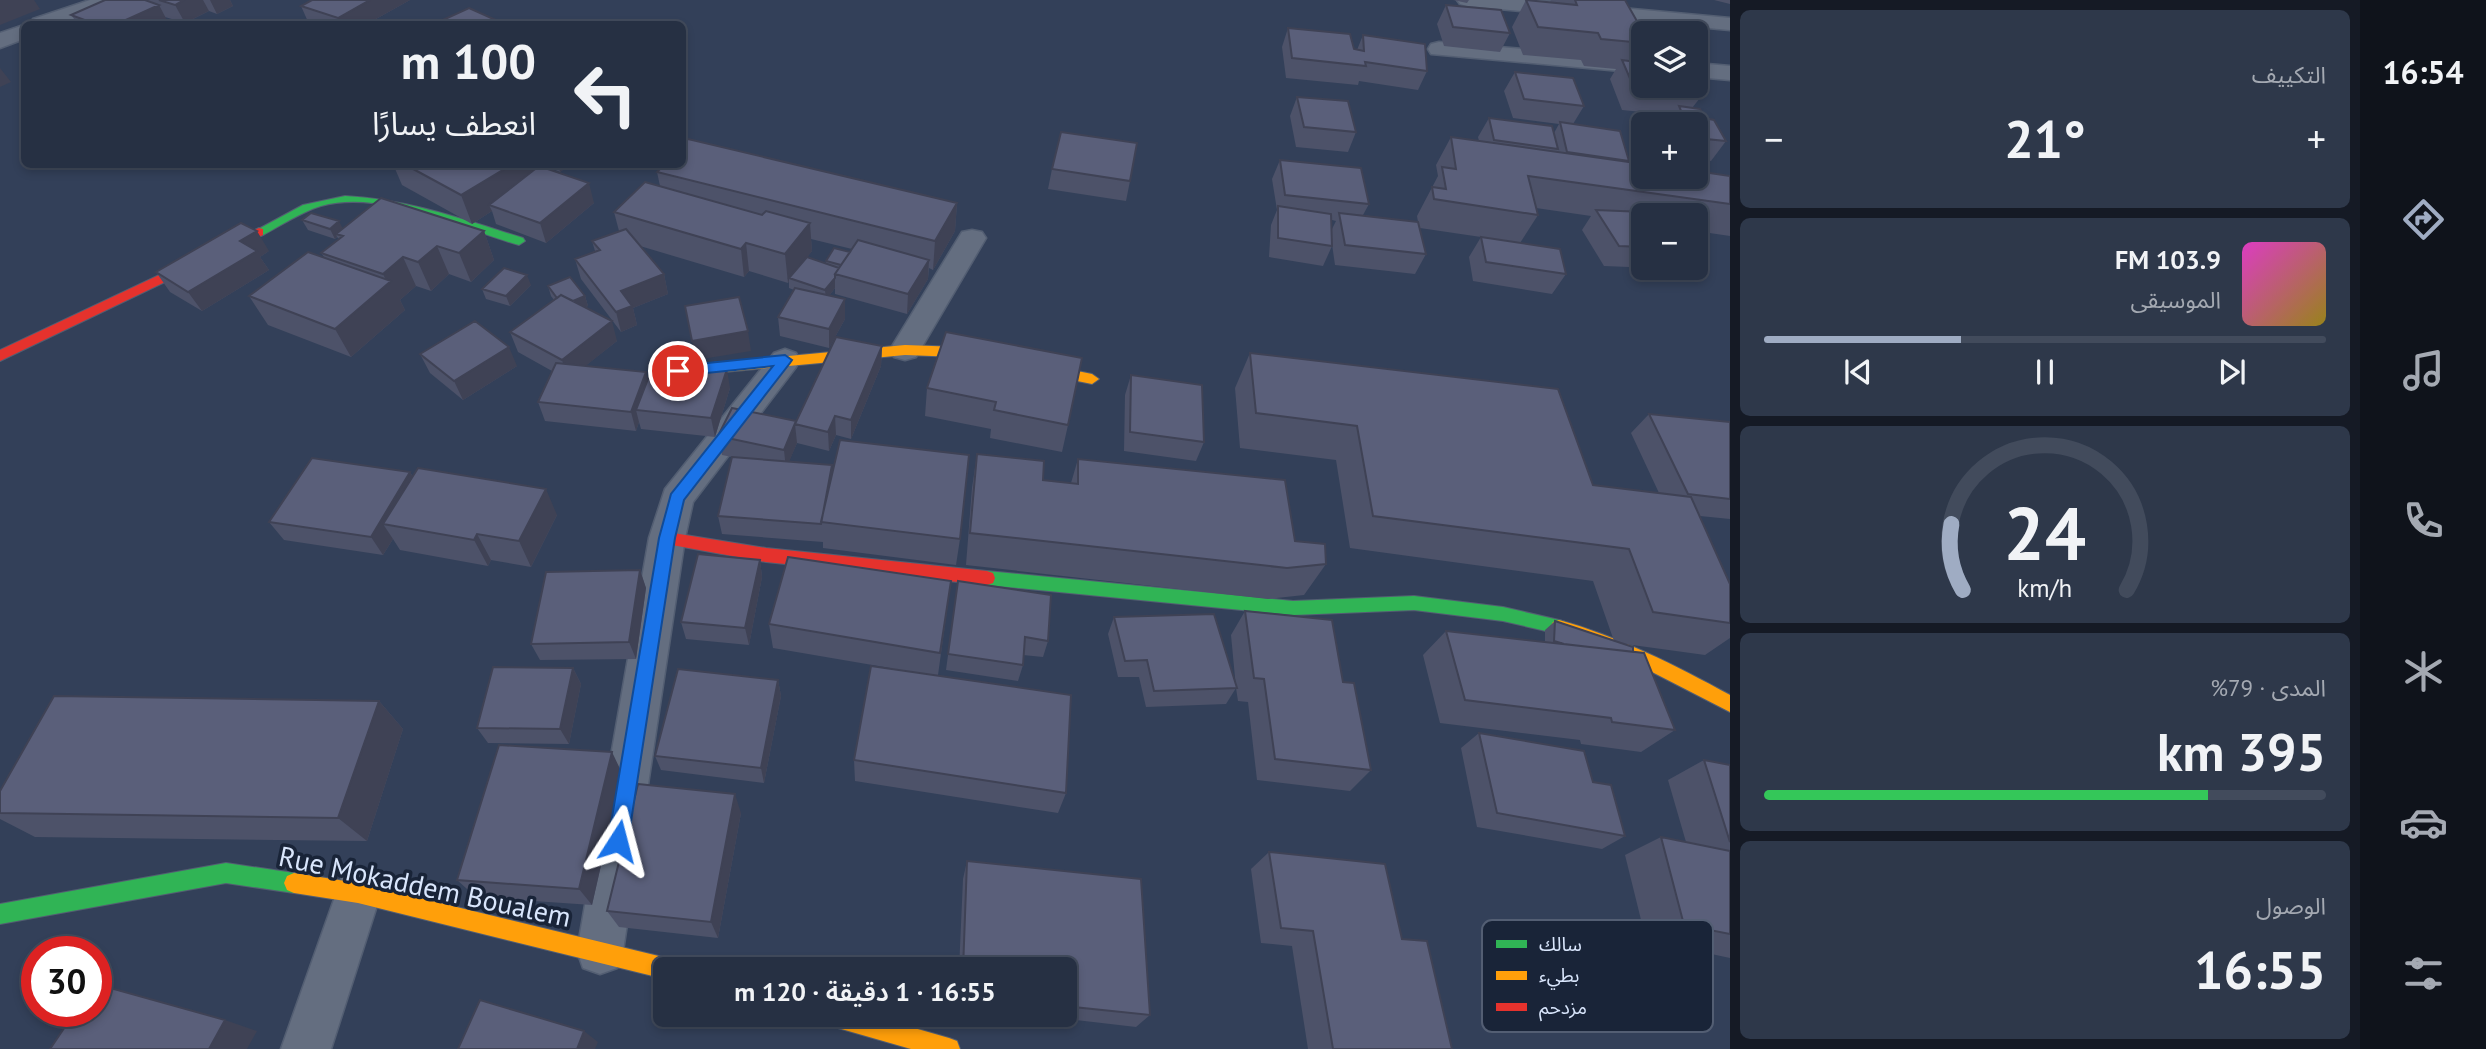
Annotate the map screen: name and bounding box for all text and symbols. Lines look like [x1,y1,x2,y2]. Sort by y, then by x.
map controls [1631,21,1708,280]
button: layers [1631,21,1708,98]
text: 100 m [401,29,536,93]
icon: left [560,49,651,140]
text: 16:54 [2382,51,2464,93]
text: التكييف [2252,60,2326,89]
text: انعطف يسارًا [372,102,536,144]
text: 21° [2004,105,2086,172]
button: + [1631,112,1708,189]
text: − [1764,114,1783,163]
text: + [2307,114,2326,163]
icon: directions [2399,195,2448,244]
button: − [1631,203,1708,280]
text: 103.9 FM [2115,243,2221,276]
text: الموسيقى [2130,285,2221,314]
pin [648,341,708,401]
icon: music [2399,346,2448,395]
icon: arrive [659,352,697,390]
icon: previous [1839,353,1877,391]
icon: pause [2026,353,2064,391]
icon: next [2213,353,2251,391]
text: 24 [2004,487,2086,581]
icon: phone [2399,496,2448,545]
text: km/h [2018,572,2072,604]
icon: climate [2399,647,2448,696]
text: المدى · 79% [2210,673,2326,702]
text: 395 km [2157,718,2326,785]
icon: car [2399,798,2448,847]
position arrow [581,804,655,878]
street label: Rue Mokaddem Boualem [276,837,574,935]
text: الوصول [2256,891,2326,920]
legend [1482,920,1713,1032]
text: سالك [1539,932,1582,956]
speed limit sign: 30 [21,936,112,1027]
text: 16:55 [2194,936,2326,1003]
icon: filters [2399,949,2448,998]
text: بطيء [1539,963,1579,990]
text: 16:55 · 1 دقيقة · 120 m [734,975,996,1008]
text: مزدحم [1539,995,1587,1022]

